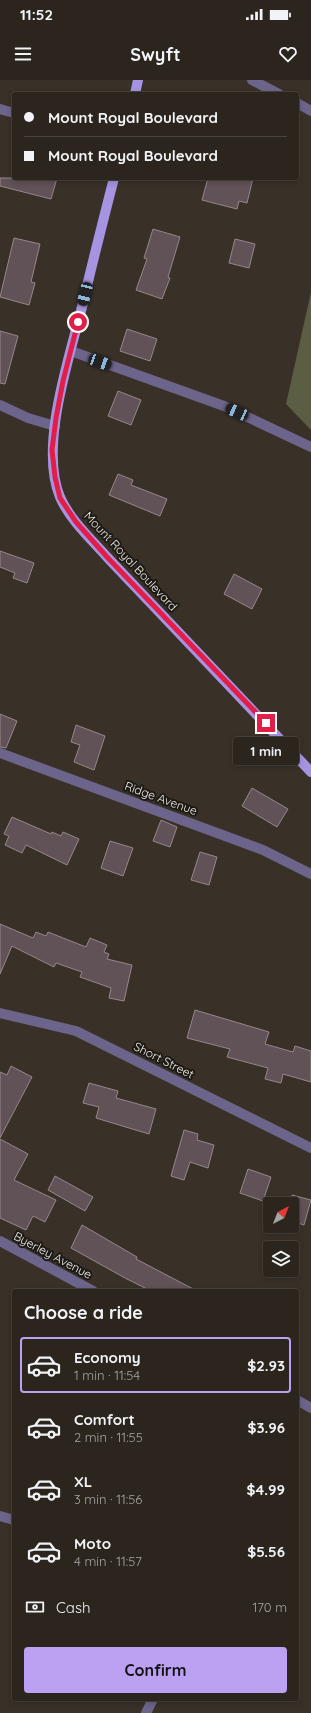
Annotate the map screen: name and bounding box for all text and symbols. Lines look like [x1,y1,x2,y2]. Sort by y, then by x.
text: 11:52 [20,5,53,24]
icon: menu [12,43,34,65]
text: Swyft [130,43,181,66]
icon: heart [277,43,299,65]
text: Mount Royal Boulevard [48,108,218,127]
text: Mount Royal Boulevard [48,146,218,165]
car [76,281,94,307]
route start [69,313,87,331]
car [87,352,113,372]
car [224,402,250,422]
street label: Mount Royal Boulevard [81,508,181,614]
route end [257,714,275,732]
callout: 1 min [233,737,299,765]
text: 1 min [250,743,282,759]
street label: Ridge Avenue [123,778,200,818]
street label: Short Street [131,1038,197,1082]
north arrow [263,1197,299,1233]
map controls [263,1197,299,1277]
street label: Byerley Avenue [11,1228,95,1282]
button: layers [263,1241,299,1277]
text: Choose a ride [24,1301,143,1324]
icon: car [26,1347,62,1383]
text: Economy [74,1348,141,1367]
text: $2.93 [247,1356,285,1375]
text: 1 min · 11:54 [74,1367,140,1383]
icon: car [26,1409,62,1445]
text: Comfort [74,1410,135,1429]
text: $3.96 [247,1418,285,1437]
text: 2 min · 11:55 [74,1429,143,1445]
icon: car [26,1471,62,1507]
text: XL [74,1472,92,1491]
text: $4.99 [246,1480,285,1499]
text: 3 min · 11:56 [74,1491,142,1507]
icon: car [26,1533,62,1569]
text: Moto [74,1534,111,1553]
text: $5.56 [247,1542,285,1561]
text: 4 min · 11:57 [74,1553,142,1569]
icon: cash [24,1596,46,1618]
text: Cash [56,1598,90,1617]
text: 170 m [252,1599,287,1615]
button: Confirm [24,1647,287,1693]

